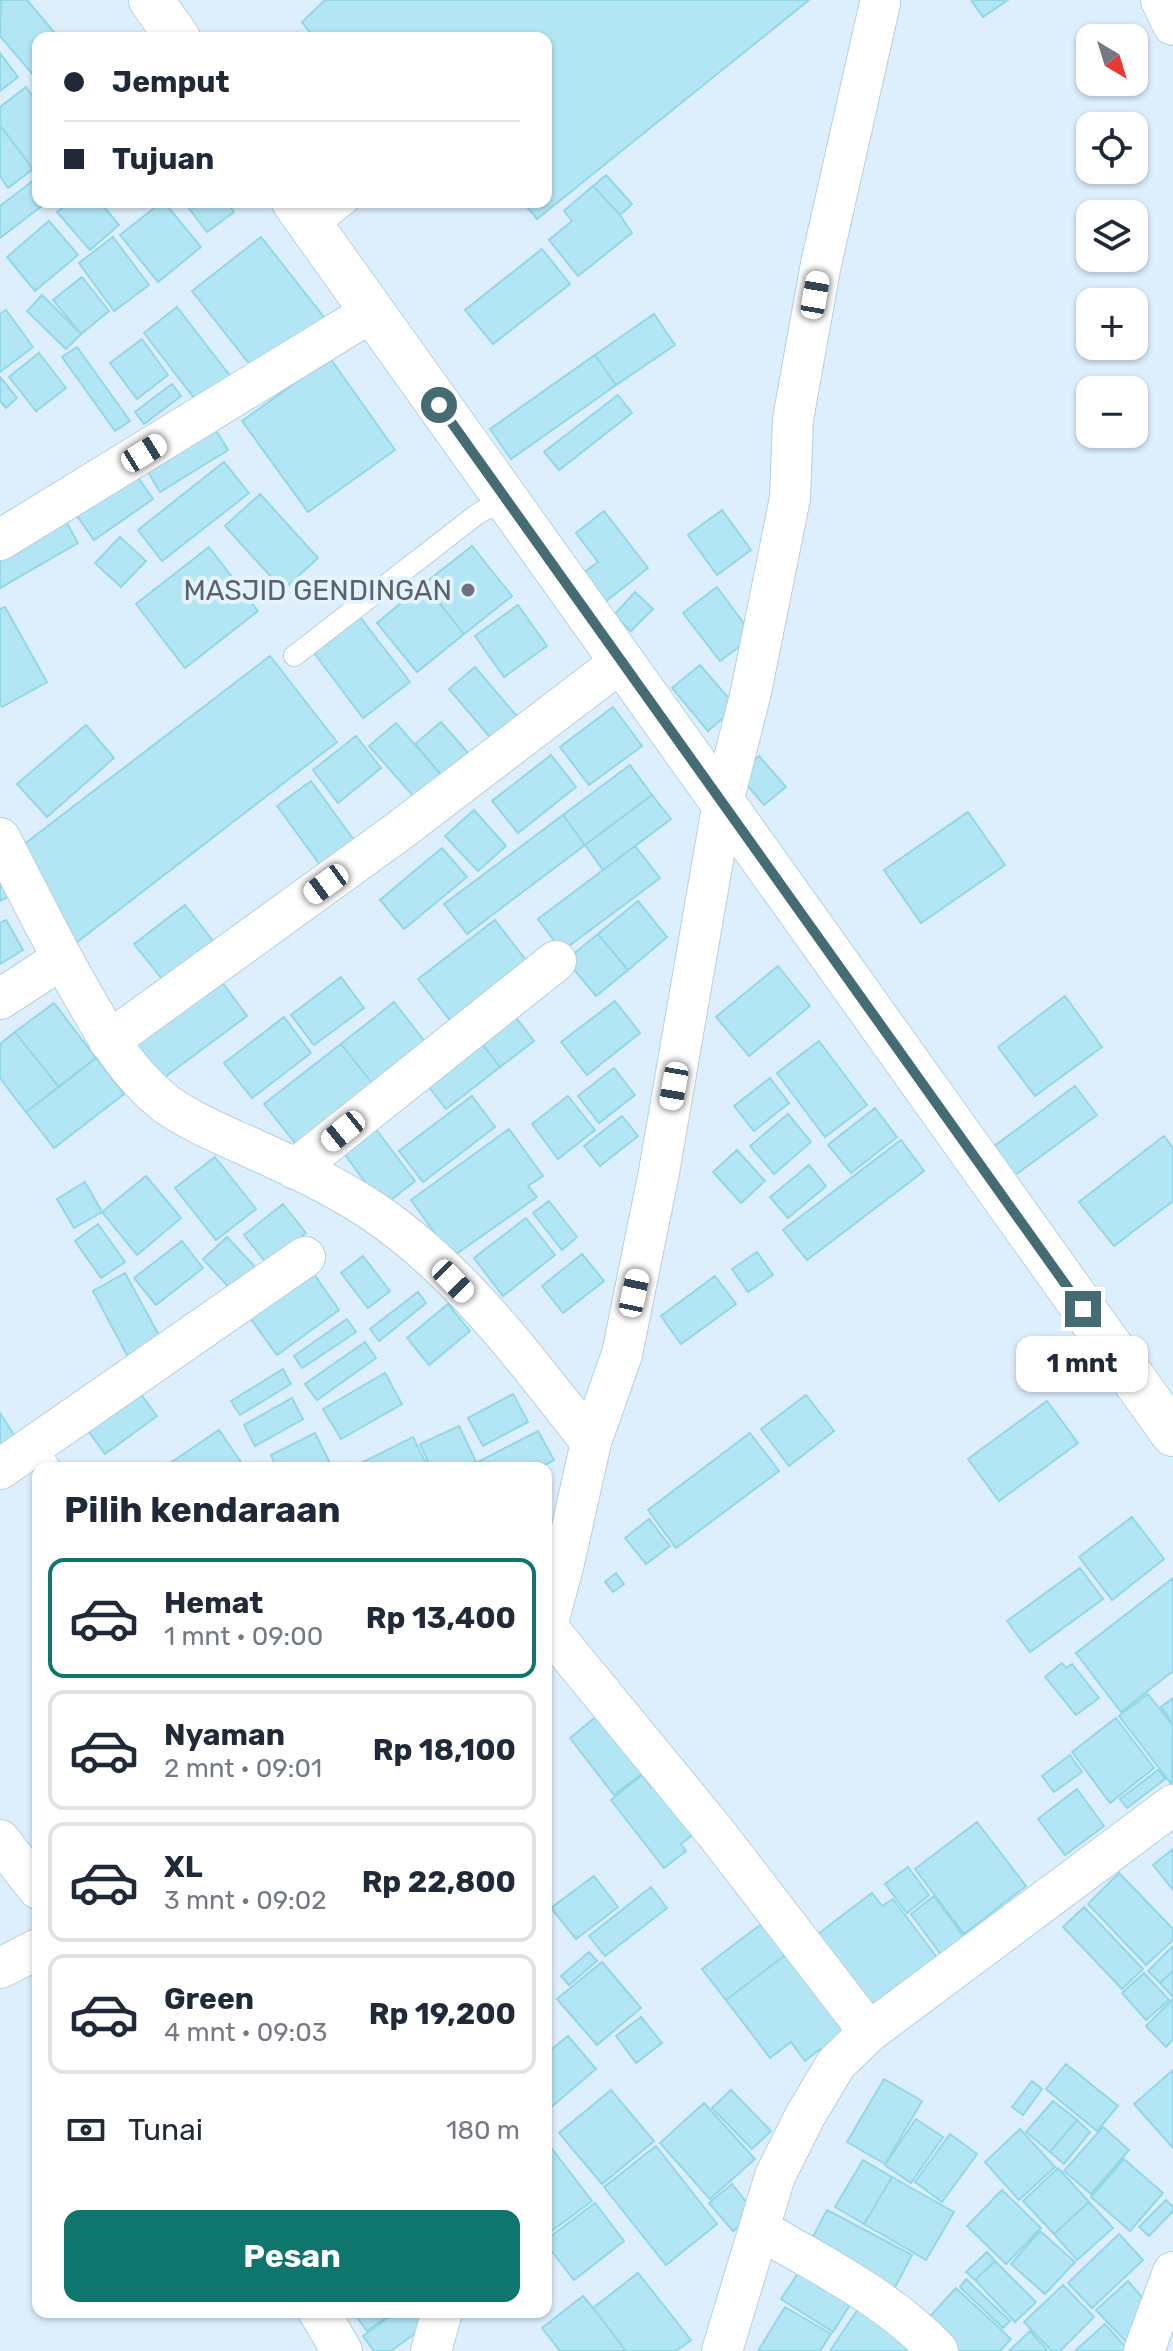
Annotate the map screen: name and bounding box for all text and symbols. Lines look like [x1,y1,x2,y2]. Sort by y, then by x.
north arrow [1076,24,1148,96]
map controls [1076,24,1148,448]
text: Jemput [112,64,230,100]
button: locate [1076,112,1148,184]
text: Tujuan [112,141,214,177]
button: layers [1076,200,1148,272]
car [799,269,831,321]
button: + [1076,288,1148,360]
button: − [1076,376,1148,448]
route start [421,387,457,423]
car [117,430,171,476]
place label: MASJID GENDINGAN [184,574,452,607]
marker: MASJID GENDINGAN [459,581,477,599]
car [300,860,352,908]
car [658,1060,690,1112]
car [317,1107,369,1155]
car [428,1255,478,1307]
car [617,1267,651,1319]
route end [1065,1291,1101,1327]
callout: 1 mnt [1017,1337,1149,1393]
text: 1 mnt [1047,1348,1118,1379]
text: Pilih kendaraan [64,1488,341,1531]
icon: car [68,1582,140,1654]
text: Hemat [164,1585,263,1621]
text: Rp 13,400 [366,1600,516,1636]
text: 1 mnt · 09:00 [164,1621,323,1652]
icon: car [68,1714,140,1786]
text: Nyaman [164,1717,285,1753]
text: Rp 18,100 [373,1732,516,1768]
text: 2 mnt · 09:01 [164,1753,322,1784]
icon: car [68,1846,140,1918]
text: XL [164,1849,203,1885]
text: Rp 22,800 [362,1864,516,1900]
text: 3 mnt · 09:02 [164,1885,327,1916]
icon: car [68,1978,140,2050]
text: Green [164,1981,254,2017]
text: Rp 19,200 [369,1996,516,2032]
text: 4 mnt · 09:03 [164,2017,327,2048]
icon: cash [64,2108,108,2152]
text: Tunai [128,2112,203,2148]
text: 180 m [446,2115,520,2146]
button: Pesan [64,2210,520,2302]

